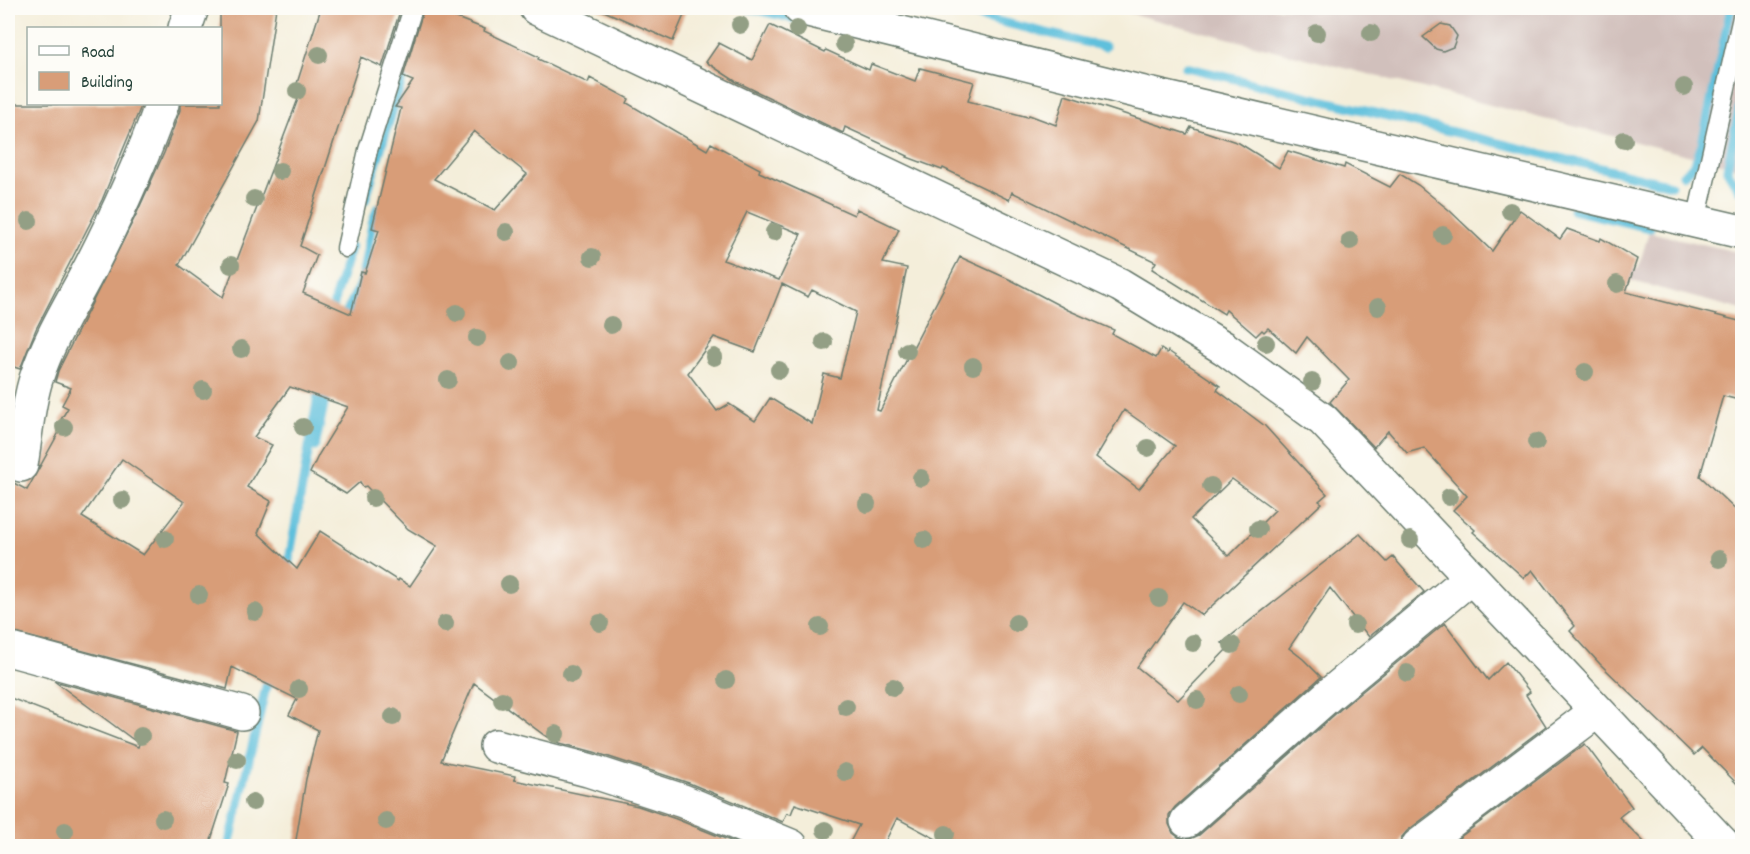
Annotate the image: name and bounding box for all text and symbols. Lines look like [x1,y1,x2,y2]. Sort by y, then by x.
legend [27,27,222,105]
text: Road [81,41,115,66]
text: Building [81,71,133,96]

